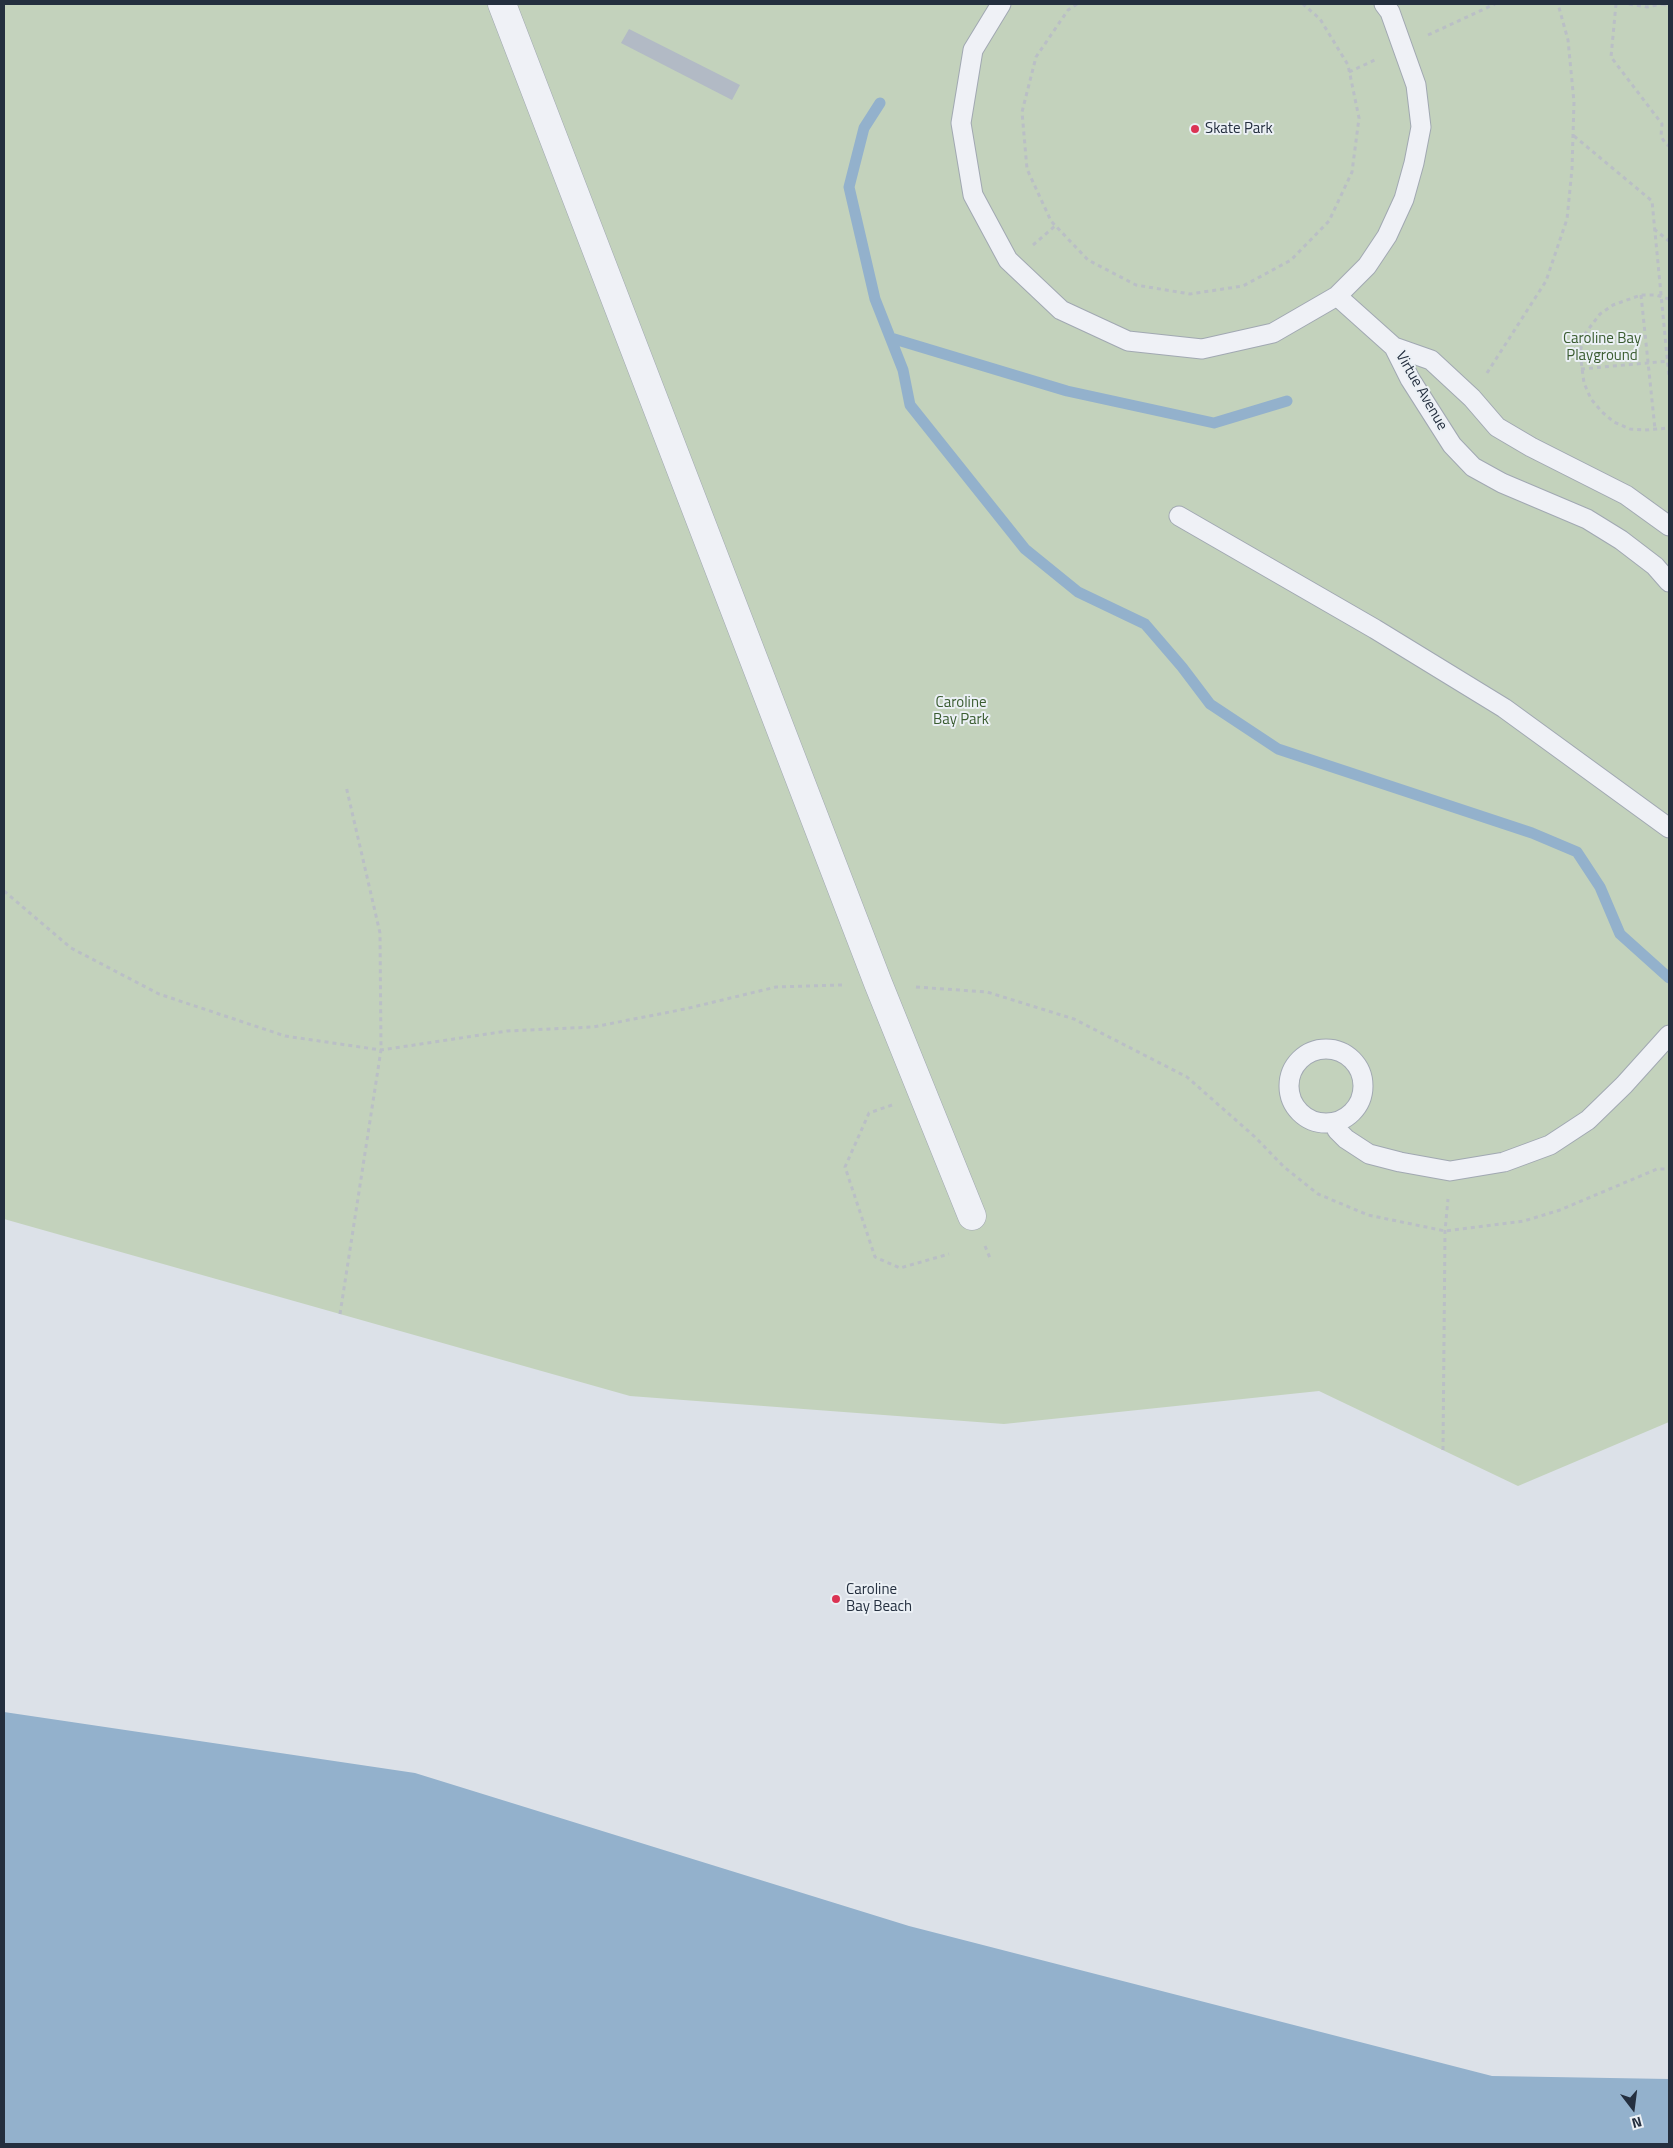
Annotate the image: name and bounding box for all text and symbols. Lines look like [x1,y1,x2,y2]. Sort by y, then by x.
place label: Skate Park [1205,120,1273,138]
marker: Skate Park [1189,123,1201,135]
park label: Caroline Bay Playground [1563,330,1641,365]
street label: Virtue Avenue [1391,348,1451,434]
park label: Caroline Bay Park [933,694,989,729]
place label: Caroline Bay Beach [846,1581,912,1616]
marker: Caroline Bay Beach [830,1593,842,1605]
north arrow [1608,2083,1658,2133]
text: N [1630,2112,1644,2134]

